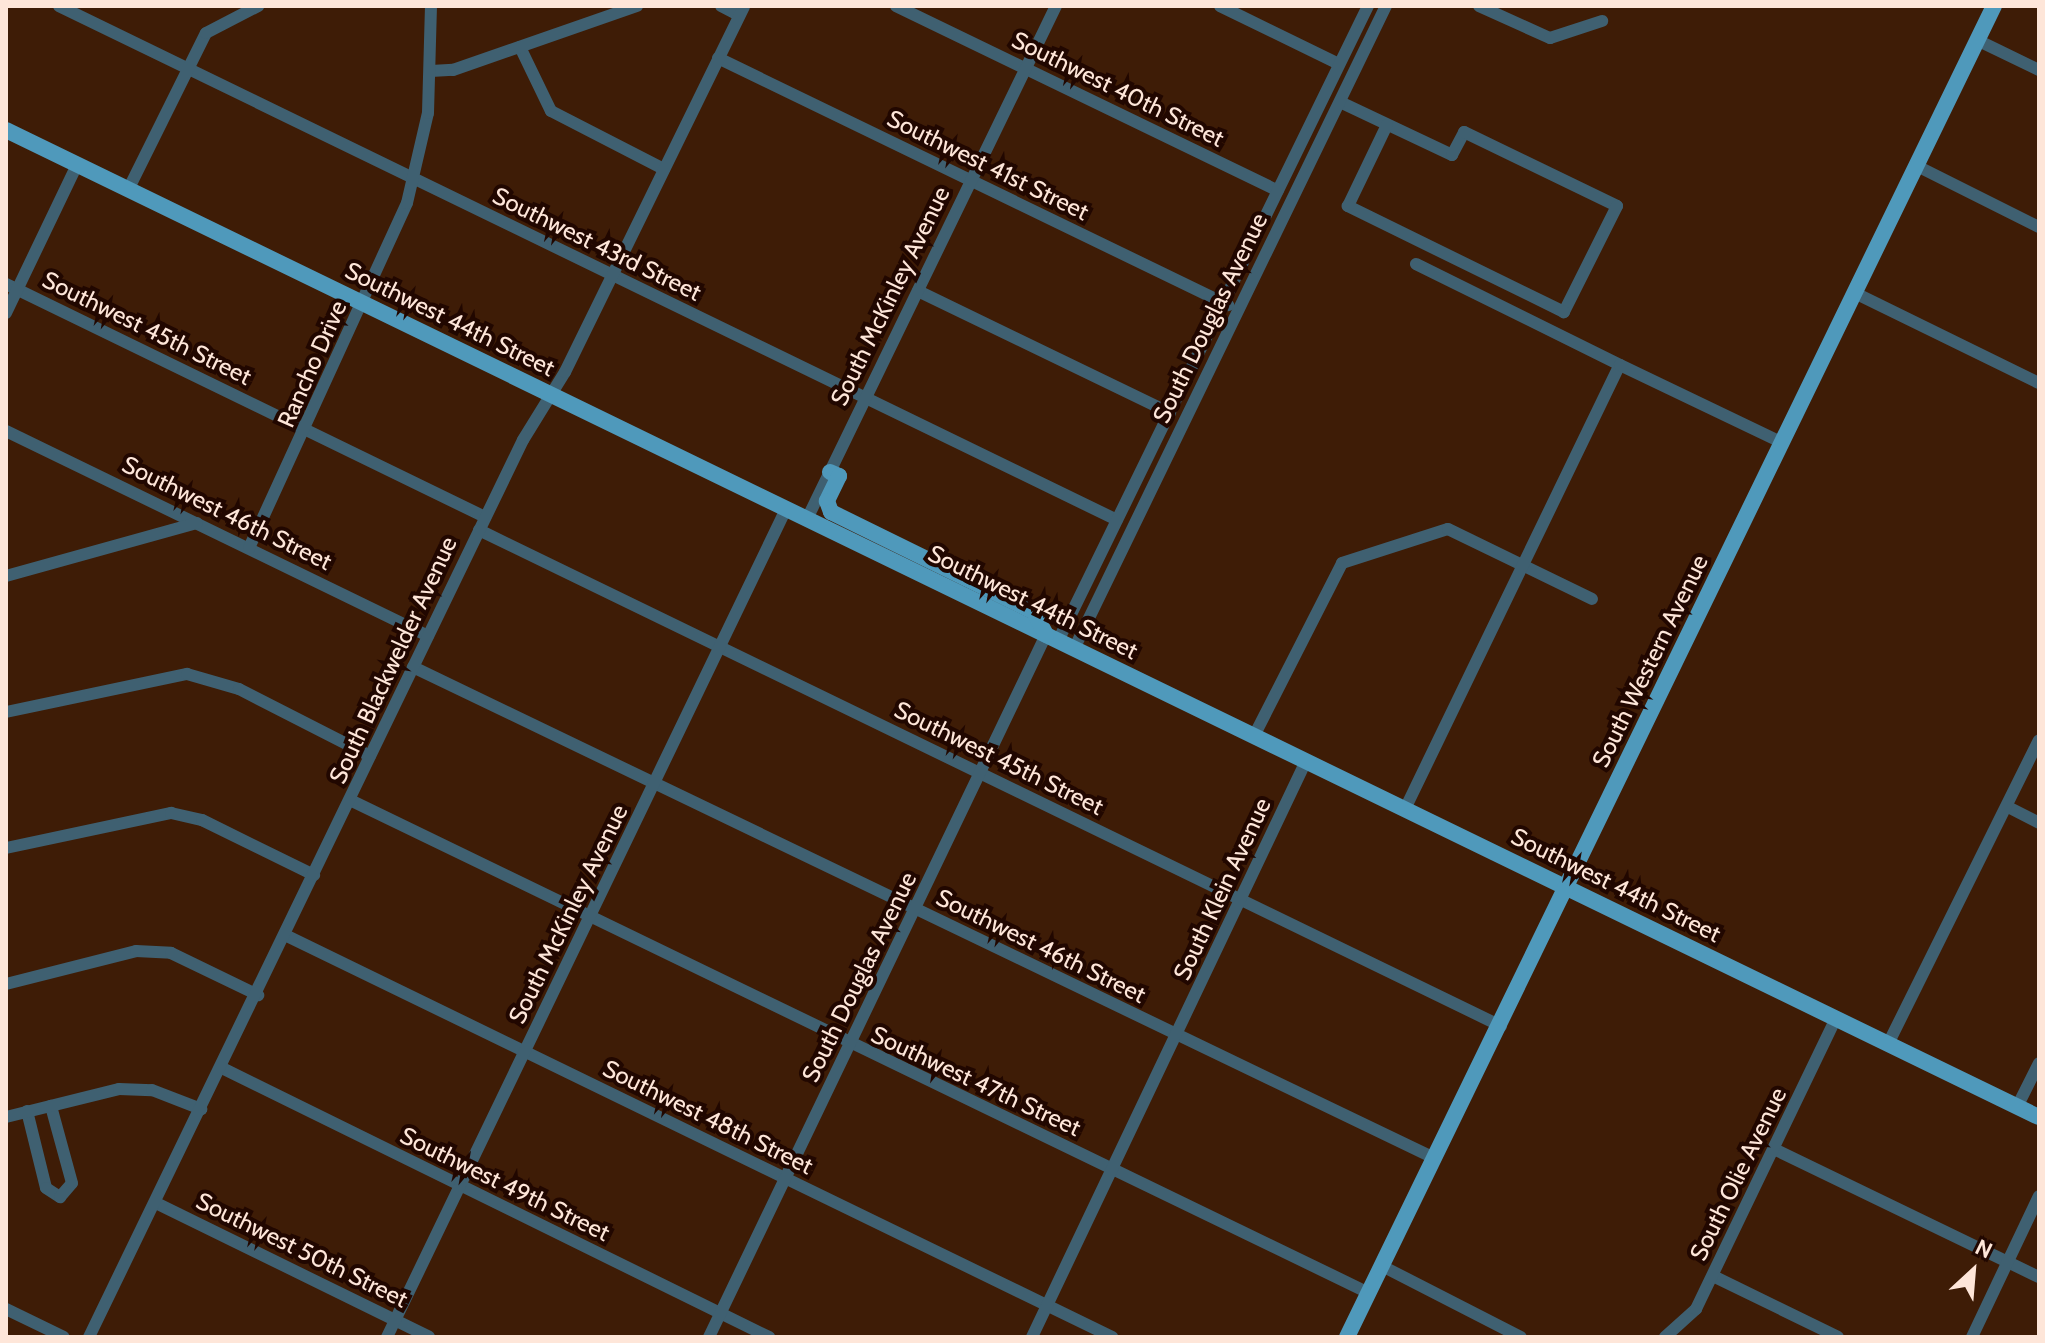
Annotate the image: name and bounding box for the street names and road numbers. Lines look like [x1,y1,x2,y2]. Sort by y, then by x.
street label: Southwest 40th Street [1007,25,1229,153]
street label: Southwest 41st Street [883,104,1093,226]
street label: Southwest 43rd Street [488,181,706,307]
street label: South McKinley Avenue [824,182,956,410]
street label: South Douglas Avenue [1147,208,1273,428]
street label: Southwest 44th Street [341,256,559,382]
street label: Southwest 45th Street [38,265,256,391]
street label: Rancho Drive [271,296,353,432]
street label: Southwest 46th Street [118,450,336,576]
street label: South Blackwelder Avenue [323,532,463,788]
street label: Southwest 44th Street [924,539,1142,665]
street label: South Western Avenue [1586,550,1714,772]
street label: Southwest 45th Street [890,695,1108,821]
street label: South Klein Avenue [1167,793,1277,985]
street label: South McKinley Avenue [502,800,634,1028]
street label: Southwest 44th Street [1507,822,1725,948]
street label: South Douglas Avenue [796,867,922,1087]
street label: Southwest 46th Street [932,883,1150,1009]
street label: Southwest 47th Street [867,1020,1085,1142]
street label: Southwest 48th Street [598,1054,818,1180]
street label: South Olie Avenue [1684,1083,1792,1265]
street label: Southwest 49th Street [396,1121,614,1247]
street label: Southwest 50th Street [192,1186,412,1314]

